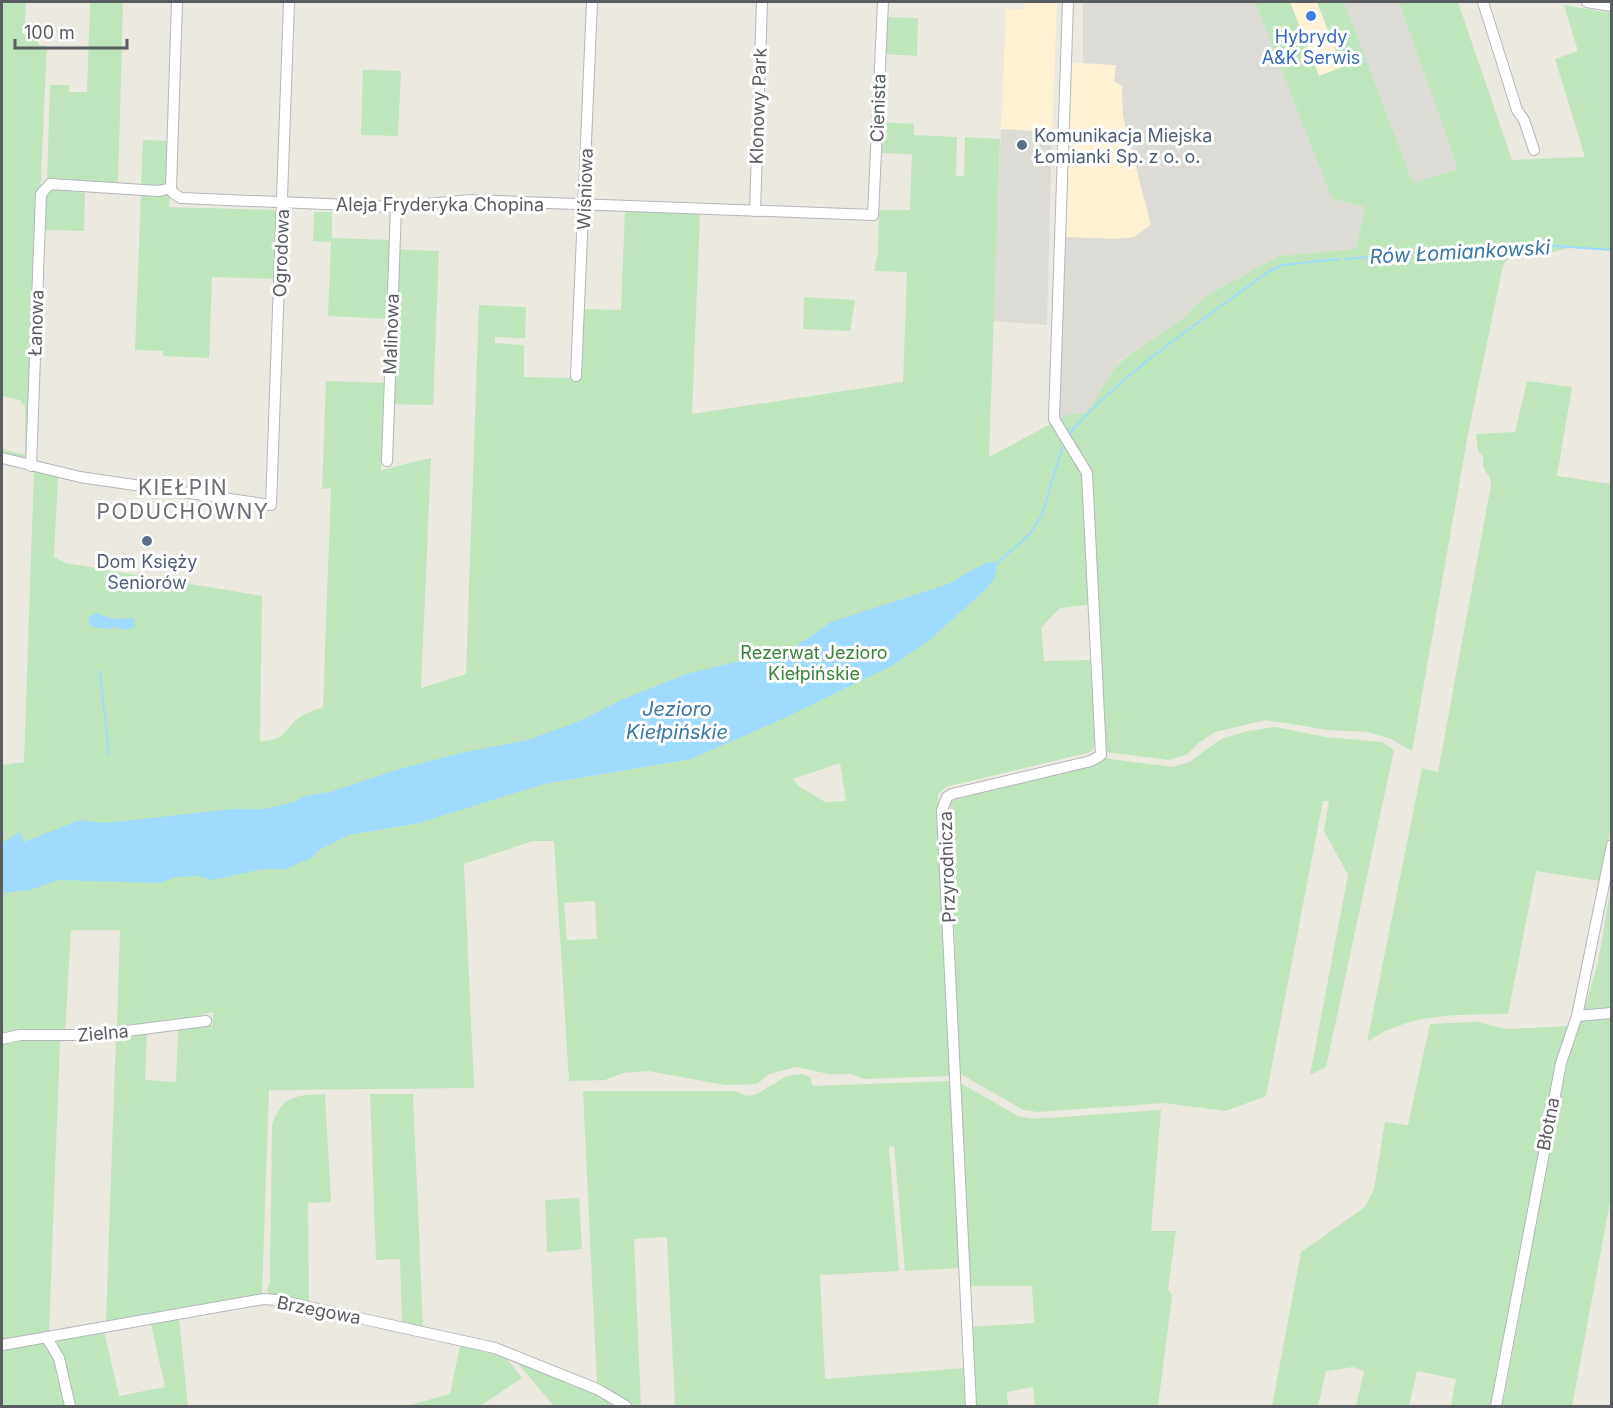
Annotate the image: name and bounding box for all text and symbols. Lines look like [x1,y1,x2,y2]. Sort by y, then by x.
marker: Hybrydy A&K Serwis [1304,9,1318,23]
scale bar [15,12,128,50]
text: 100 m [24,22,75,43]
place label: Hybrydy A&K Serwis [1262,26,1360,68]
street label: Klonowy Park [745,47,771,165]
street label: Cienista [866,73,890,143]
place label: Komunikacja Miejska Łomianki Sp. z o. o. [1034,125,1212,167]
marker: Komunikacja Miejska Łomianki Sp. z o. o. [1015,138,1029,152]
street label: Wiśniowa [573,148,597,230]
street label: Aleja Fryderyka Chopina [336,194,544,215]
street label: Ogrodowa [269,208,293,298]
water label: Rów Łomiankowski [1369,235,1552,269]
street label: Łanowa [24,289,48,357]
street label: Malinowa [379,293,403,375]
district label: KIEŁPIN PODUCHOWNY [96,475,270,524]
marker: Dom Księży Seniorów [140,534,154,548]
place label: Dom Księży Seniorów [97,551,197,593]
park label: Rezerwat Jezioro Kiełpińskie [740,642,888,684]
water label: Jezioro Kiełpińskie [626,697,728,744]
street label: Przyrodnicza [935,811,959,923]
street label: Zielna [77,1020,129,1046]
street label: Błotna [1533,1096,1563,1152]
street label: Brzegowa [275,1292,363,1328]

